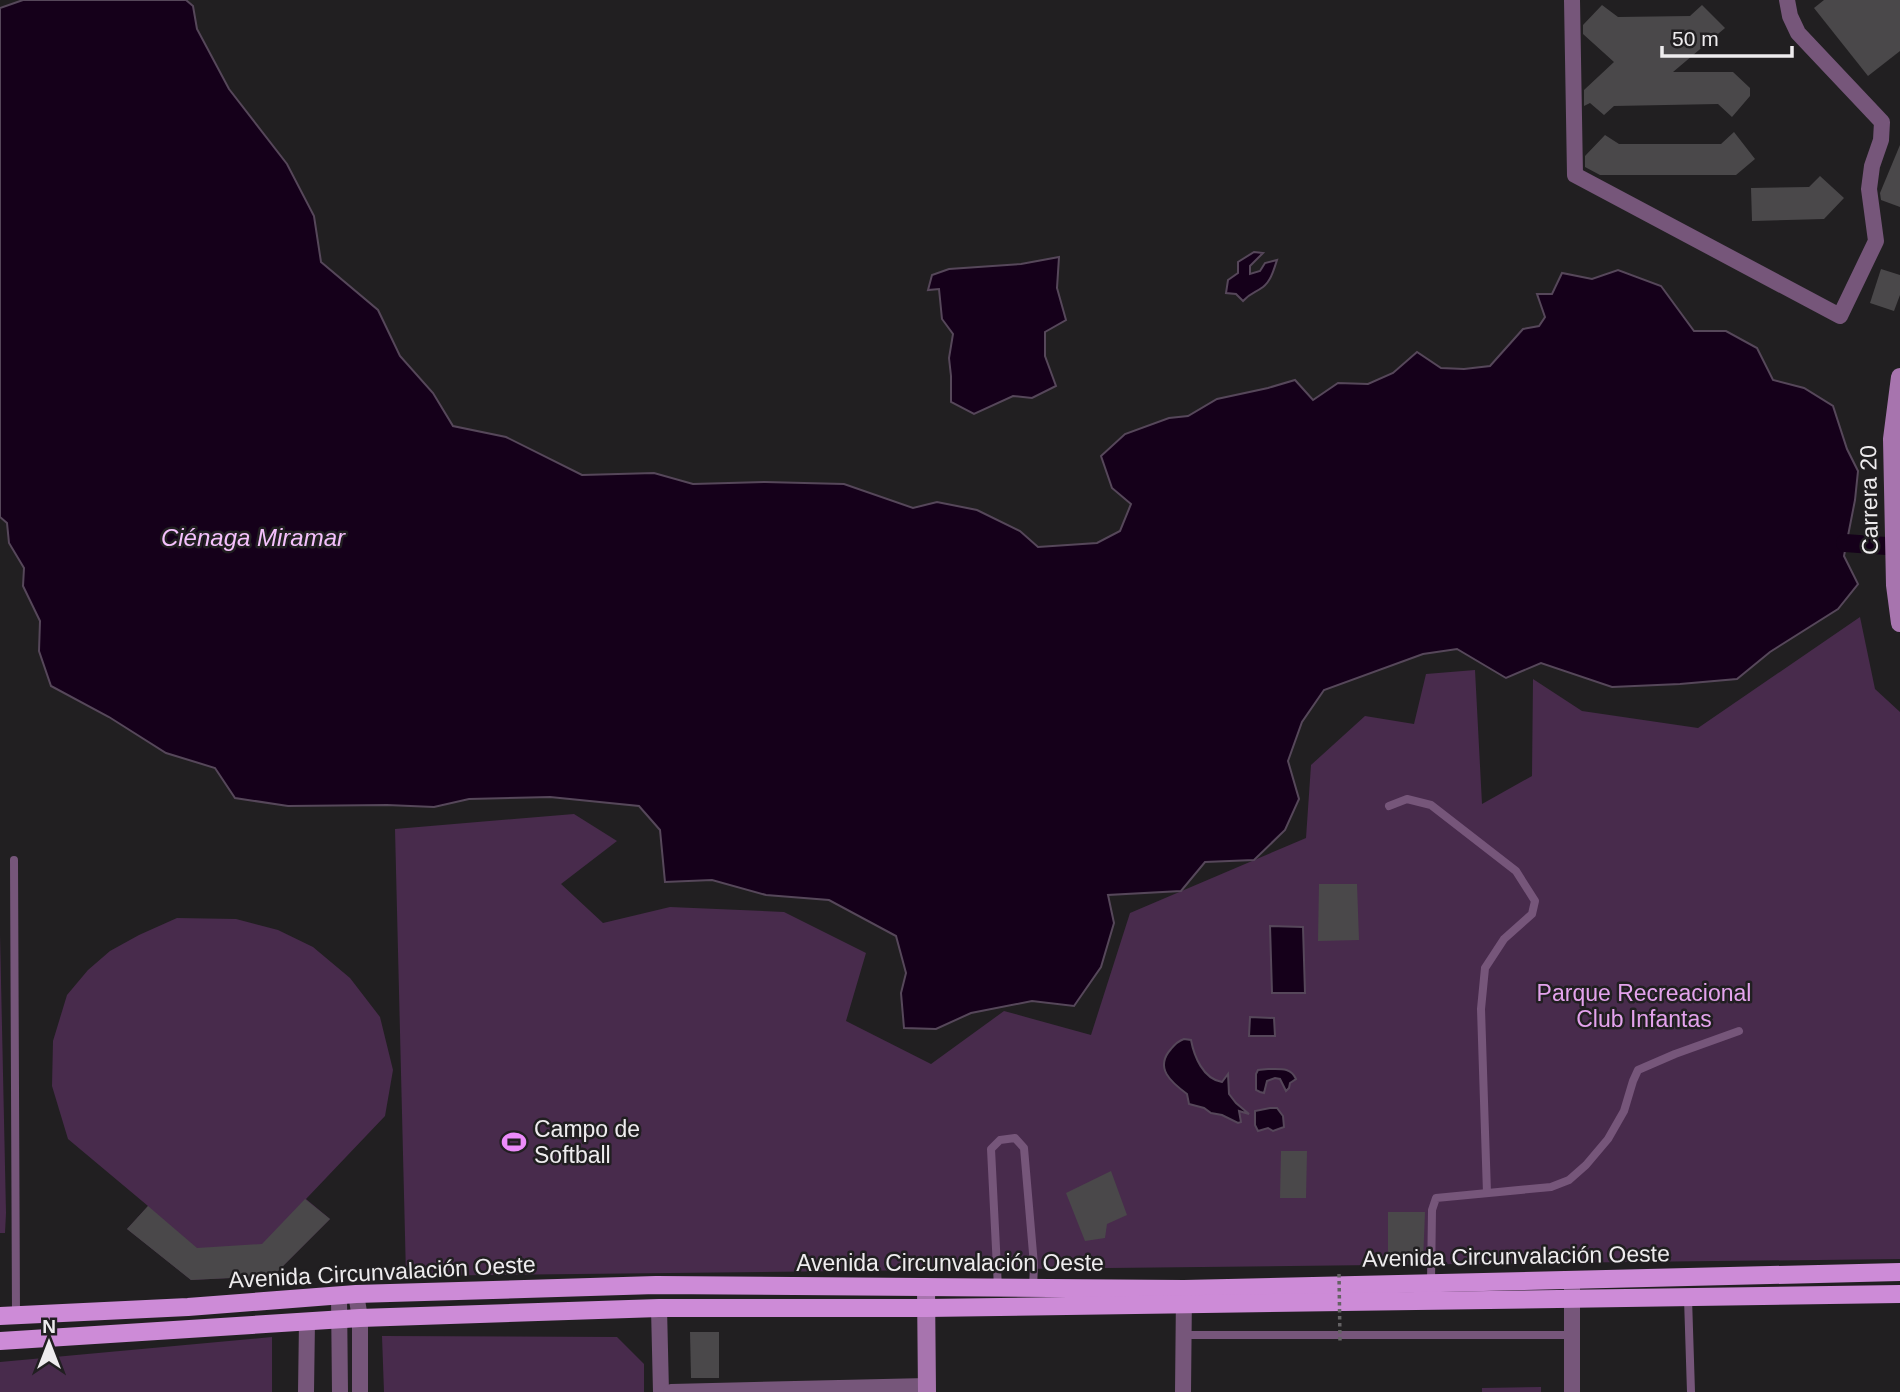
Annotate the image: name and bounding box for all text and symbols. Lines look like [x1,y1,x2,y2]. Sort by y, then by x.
scale bar [1662,14,1792,58]
text: 50 m [1672,27,1719,50]
street label: Carrera 20 [1855,445,1883,555]
water label: Ciénaga Miramar [161,524,346,551]
park label: Parque Recreacional Club Infantas [1537,980,1751,1032]
place label: Campo de Softball [534,1116,640,1168]
sports icon: Campo de Softball [500,1128,528,1156]
street label: Avenida Circunvalación Oeste [1362,1240,1670,1272]
street label: Avenida Circunvalación Oeste [796,1250,1104,1276]
street label: Avenida Circunvalación Oeste [228,1251,536,1293]
north arrow [14,1308,84,1378]
text: N [42,1316,56,1337]

